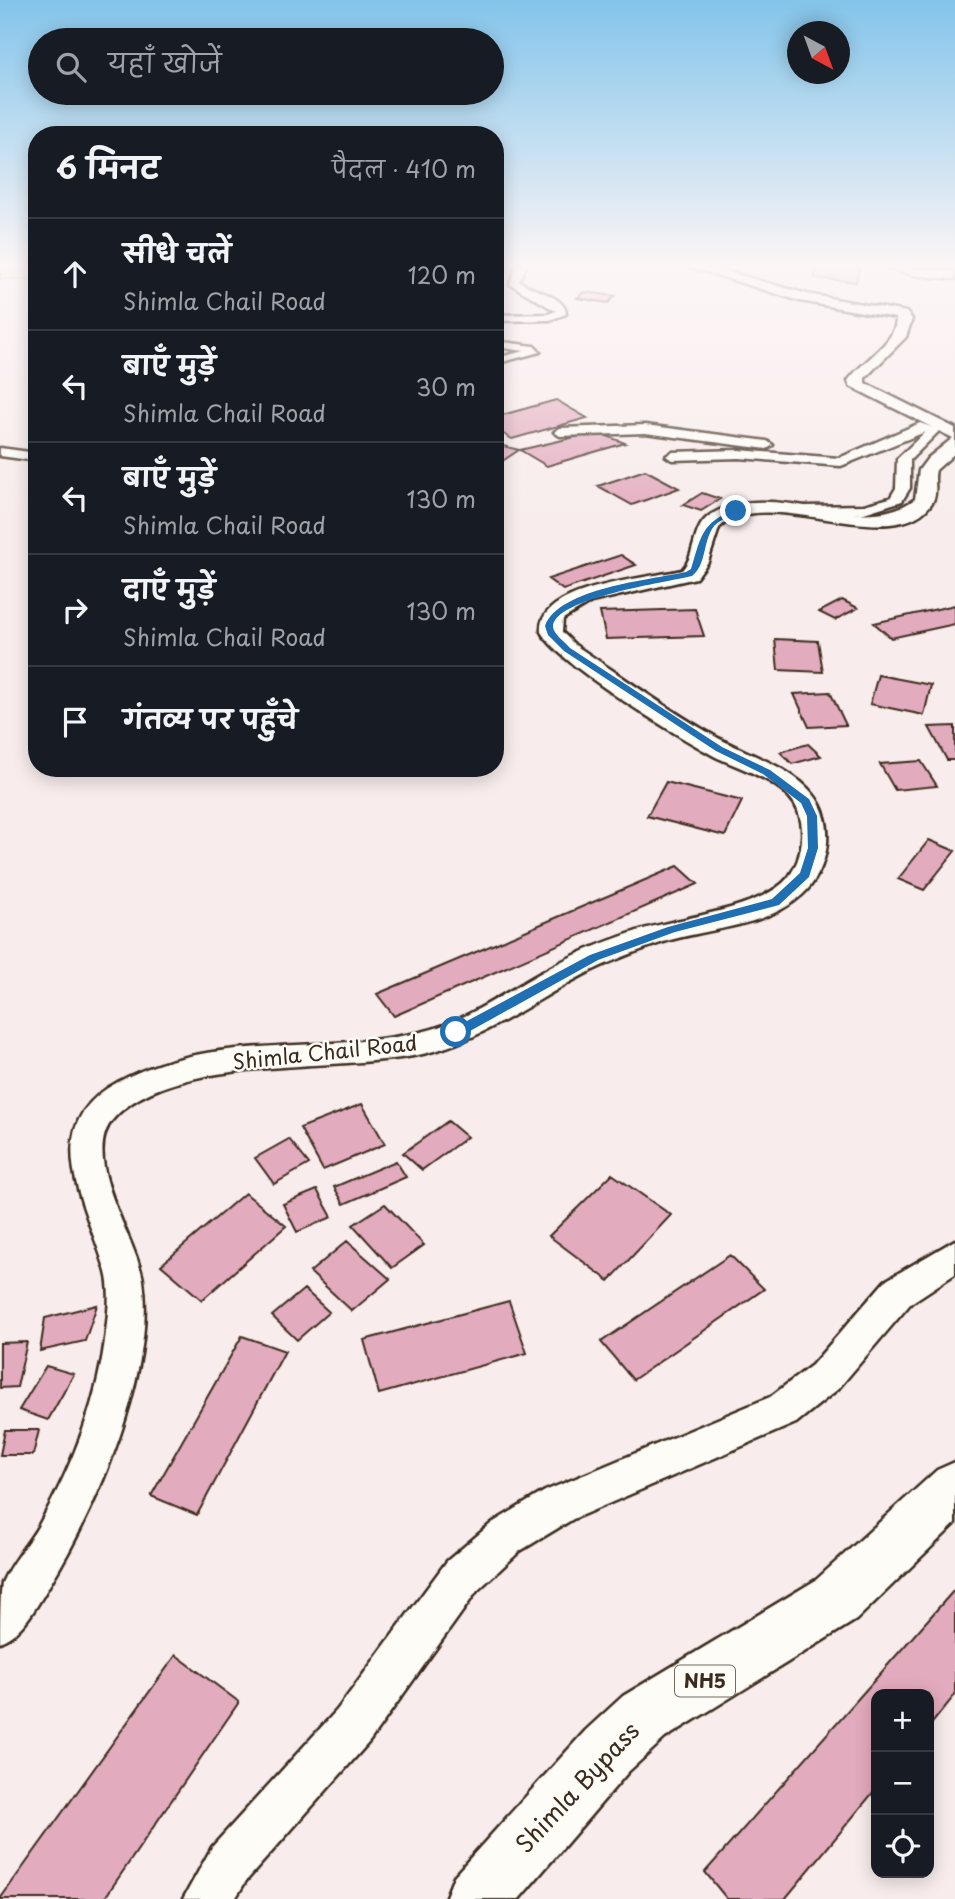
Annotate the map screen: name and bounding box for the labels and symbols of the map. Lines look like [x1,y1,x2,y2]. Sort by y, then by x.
north arrow [787,21,850,84]
route end [720,495,751,526]
route start [440,1016,471,1047]
street label: Shimla Chail Road [231,1025,419,1077]
road number: NH5 [675,1666,735,1696]
street label: Shimla Bypass [506,1713,647,1860]

